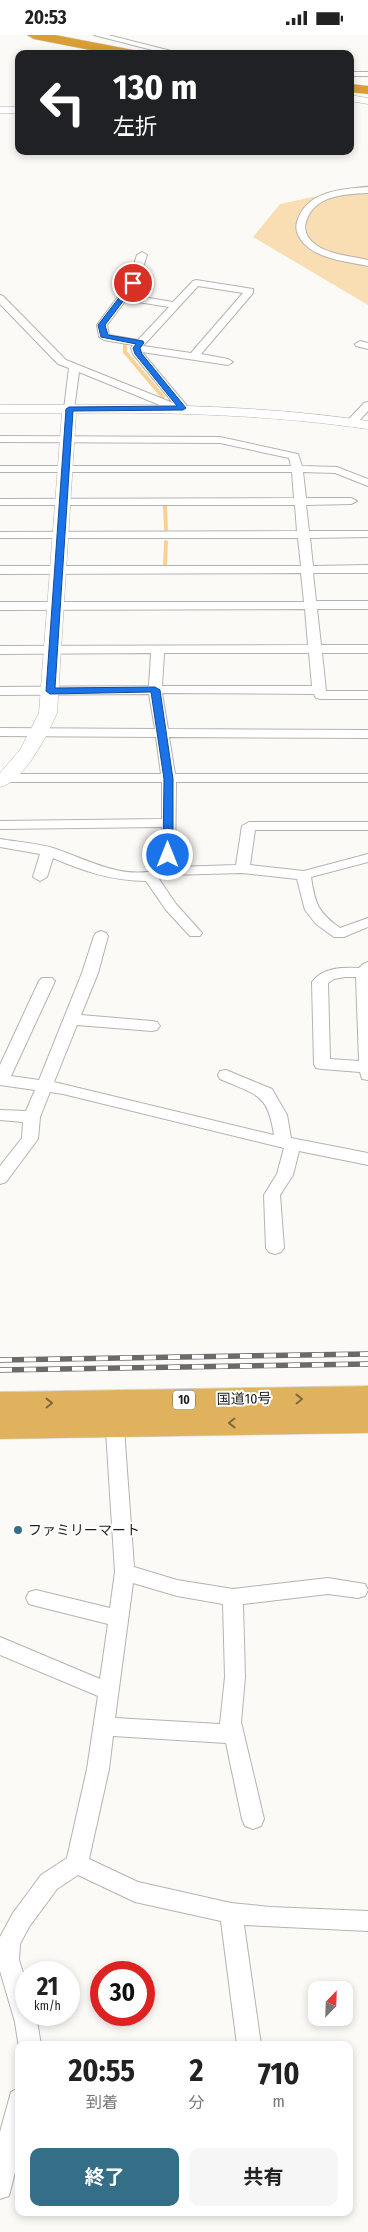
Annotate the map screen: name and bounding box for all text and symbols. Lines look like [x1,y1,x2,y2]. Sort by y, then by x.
text: 20:53 [25,6,67,29]
text: 130 m [113,66,197,108]
icon: left [30,70,95,135]
text: 左折 [113,113,157,140]
pin [112,262,154,304]
icon: arrive [119,269,147,297]
position arrow [141,828,193,880]
street label: 国道10号 [216,1390,272,1408]
road number: 10 [173,1391,195,1409]
one-way arrow [295,1394,303,1404]
one-way arrow [45,1397,53,1408]
one-way arrow [228,1418,236,1429]
place label: ファミリーマート [28,1522,140,1539]
marker: ファミリーマート [12,1524,24,1536]
speed limit sign: 30 [90,1961,155,2026]
text: 21 [37,1972,58,2002]
north arrow [308,1981,352,2026]
map controls [308,1981,353,2026]
text: km/h [34,1999,61,2013]
text: 20:55 [68,2053,135,2089]
text: 2 [190,2053,203,2089]
text: 710 [258,2056,300,2092]
text: m [273,2092,285,2111]
text: 到着 [86,2093,118,2112]
text: 分 [188,2093,205,2112]
button: 終了 [30,2148,179,2206]
button: 共有 [189,2148,338,2206]

